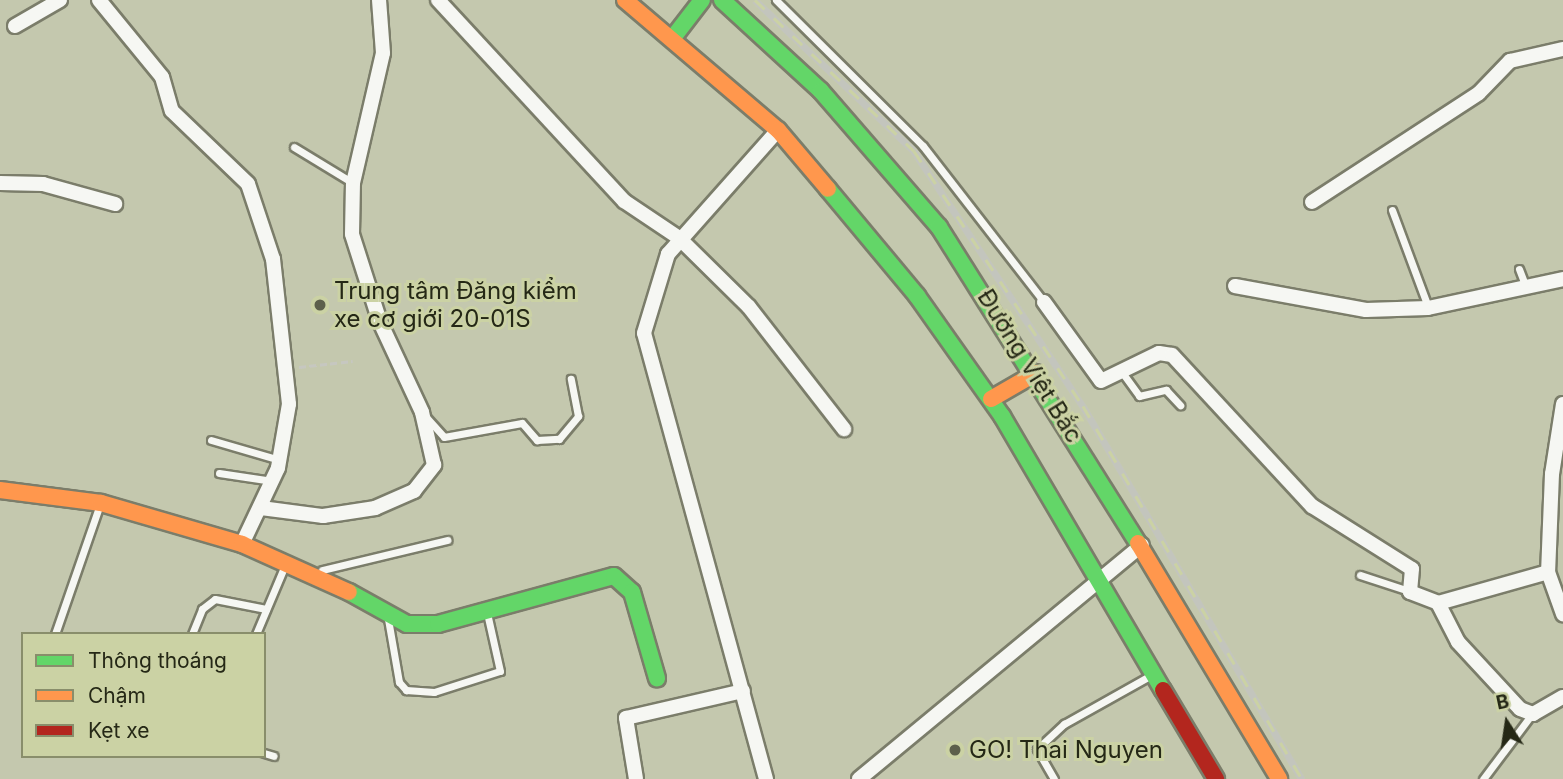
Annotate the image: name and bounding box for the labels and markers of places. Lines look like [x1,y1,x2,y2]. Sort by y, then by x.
place label: Trung tâm Đăng kiểm xe cơ giới 20-01S [334,277,577,333]
marker: Trung tâm Đăng kiểm xe cơ giới 20-01S [312,297,328,313]
place label: GO! Thai Nguyen [969,736,1163,764]
marker: GO! Thai Nguyen [947,742,963,758]

